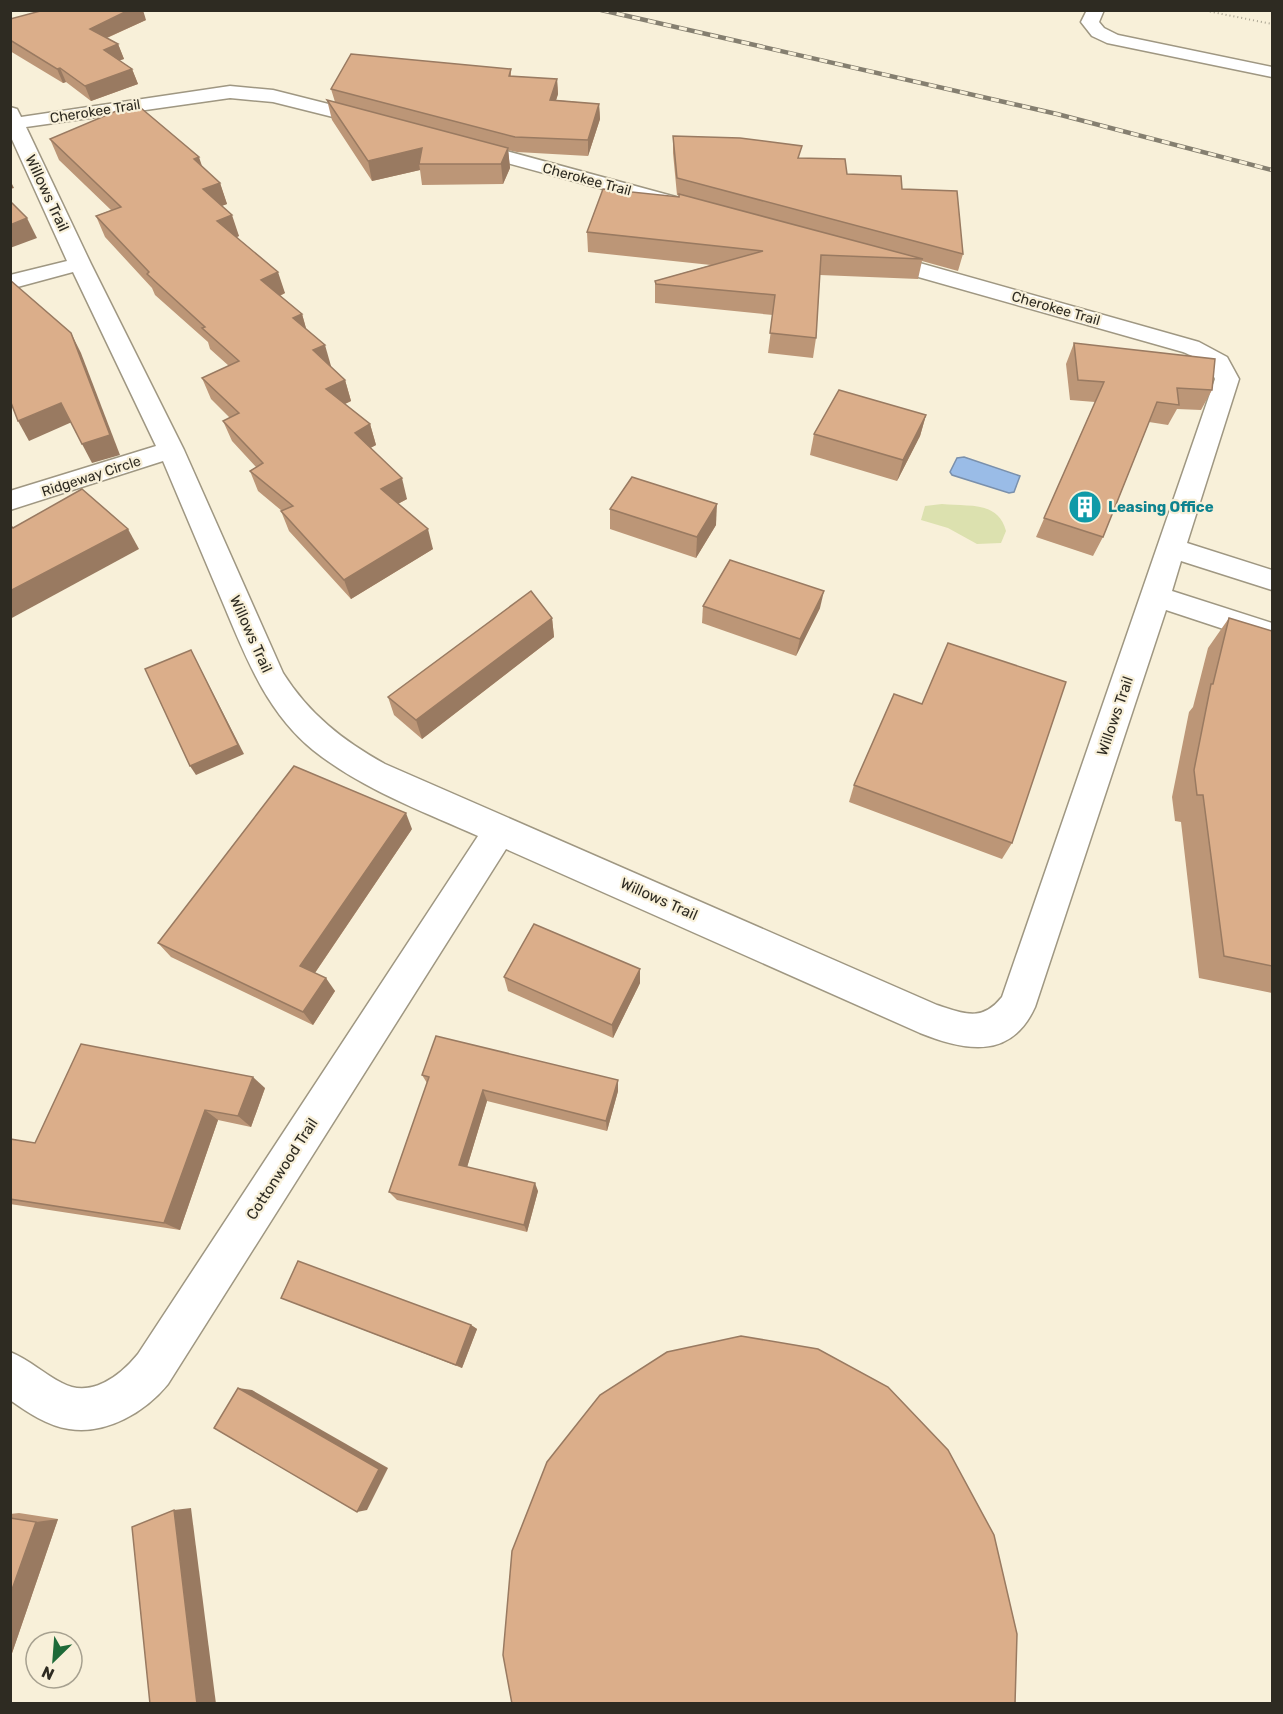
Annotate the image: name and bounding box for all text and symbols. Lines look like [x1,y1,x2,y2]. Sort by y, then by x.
street label: Cherokee Trail [49,96,141,127]
street label: Willows Trail [21,152,73,234]
street label: Cherokee Trail [541,159,633,200]
street label: Cherokee Trail [1010,288,1102,329]
street label: Ridgeway Circle [39,452,143,500]
building icon: Leasing Office [1067,489,1103,525]
place label: Leasing Office [1108,498,1214,516]
street label: Willows Trail [226,593,276,675]
street label: Willows Trail [1093,674,1137,758]
street label: Willows Trail [618,874,700,924]
street label: Cottonwood Trail [242,1115,322,1223]
north arrow [24,1630,84,1690]
text: N [39,1662,57,1684]

